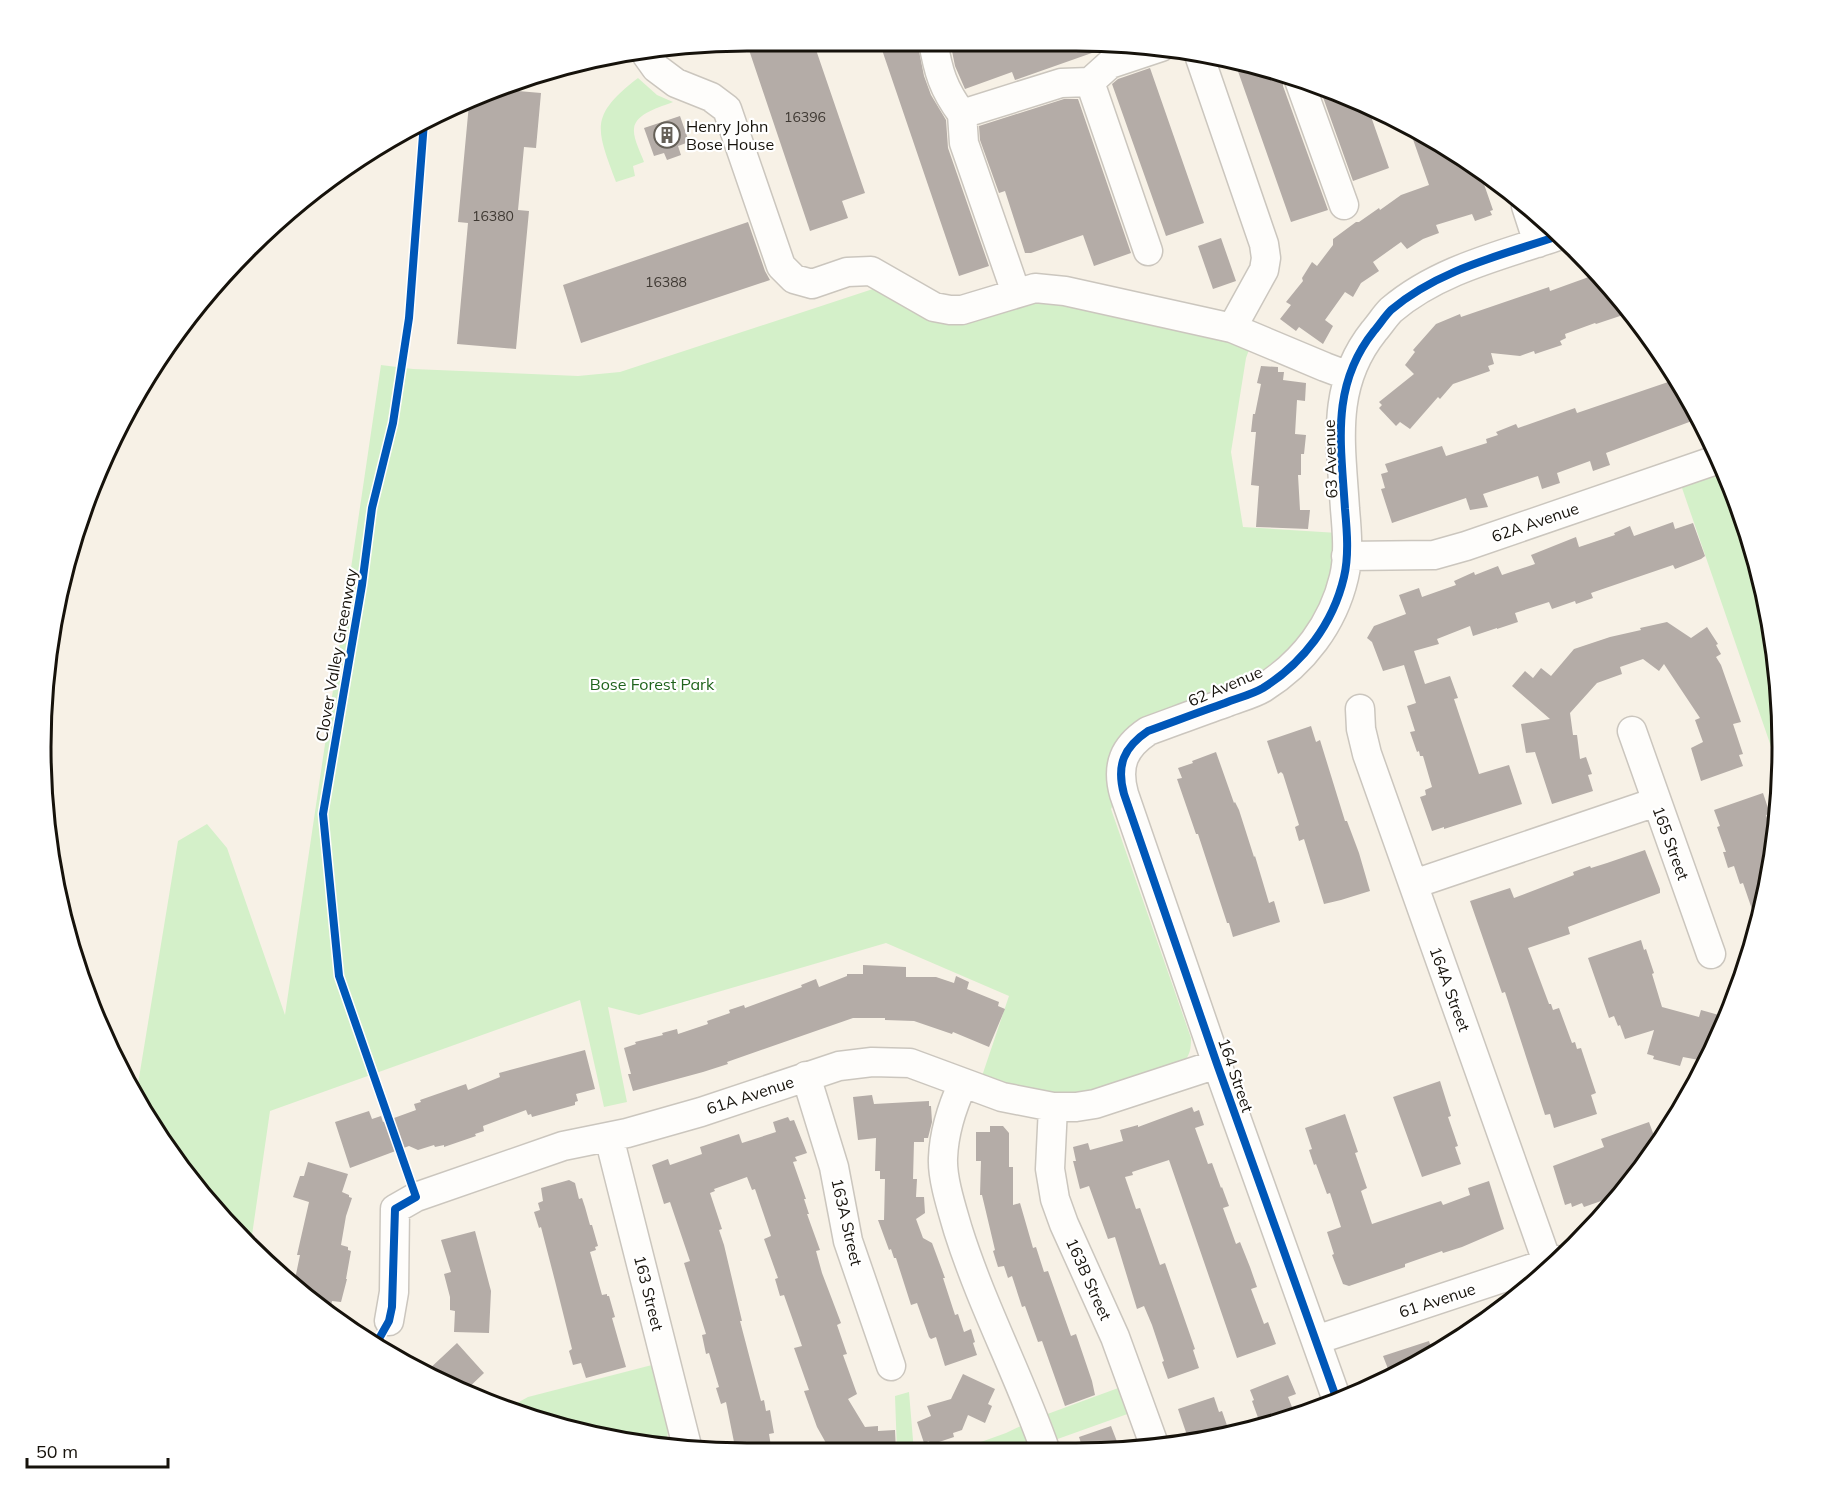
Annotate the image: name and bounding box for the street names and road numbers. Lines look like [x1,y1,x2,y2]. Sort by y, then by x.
street label: 63 Avenue [1319,419,1341,499]
street label: 62A Avenue [1489,498,1581,546]
street label: Clover Valley Greenway [311,566,361,743]
street label: 62 Avenue [1185,661,1265,711]
street label: 165 Street [1648,803,1694,883]
street label: 164A Street [1425,944,1475,1035]
street label: 164 Street [1214,1035,1258,1115]
street label: 61A Avenue [704,1071,796,1119]
street label: 163A Street [827,1176,867,1268]
street label: 163B Street [1062,1235,1116,1324]
street label: 163 Street [630,1253,668,1333]
street label: 61 Avenue [1396,1278,1478,1322]

